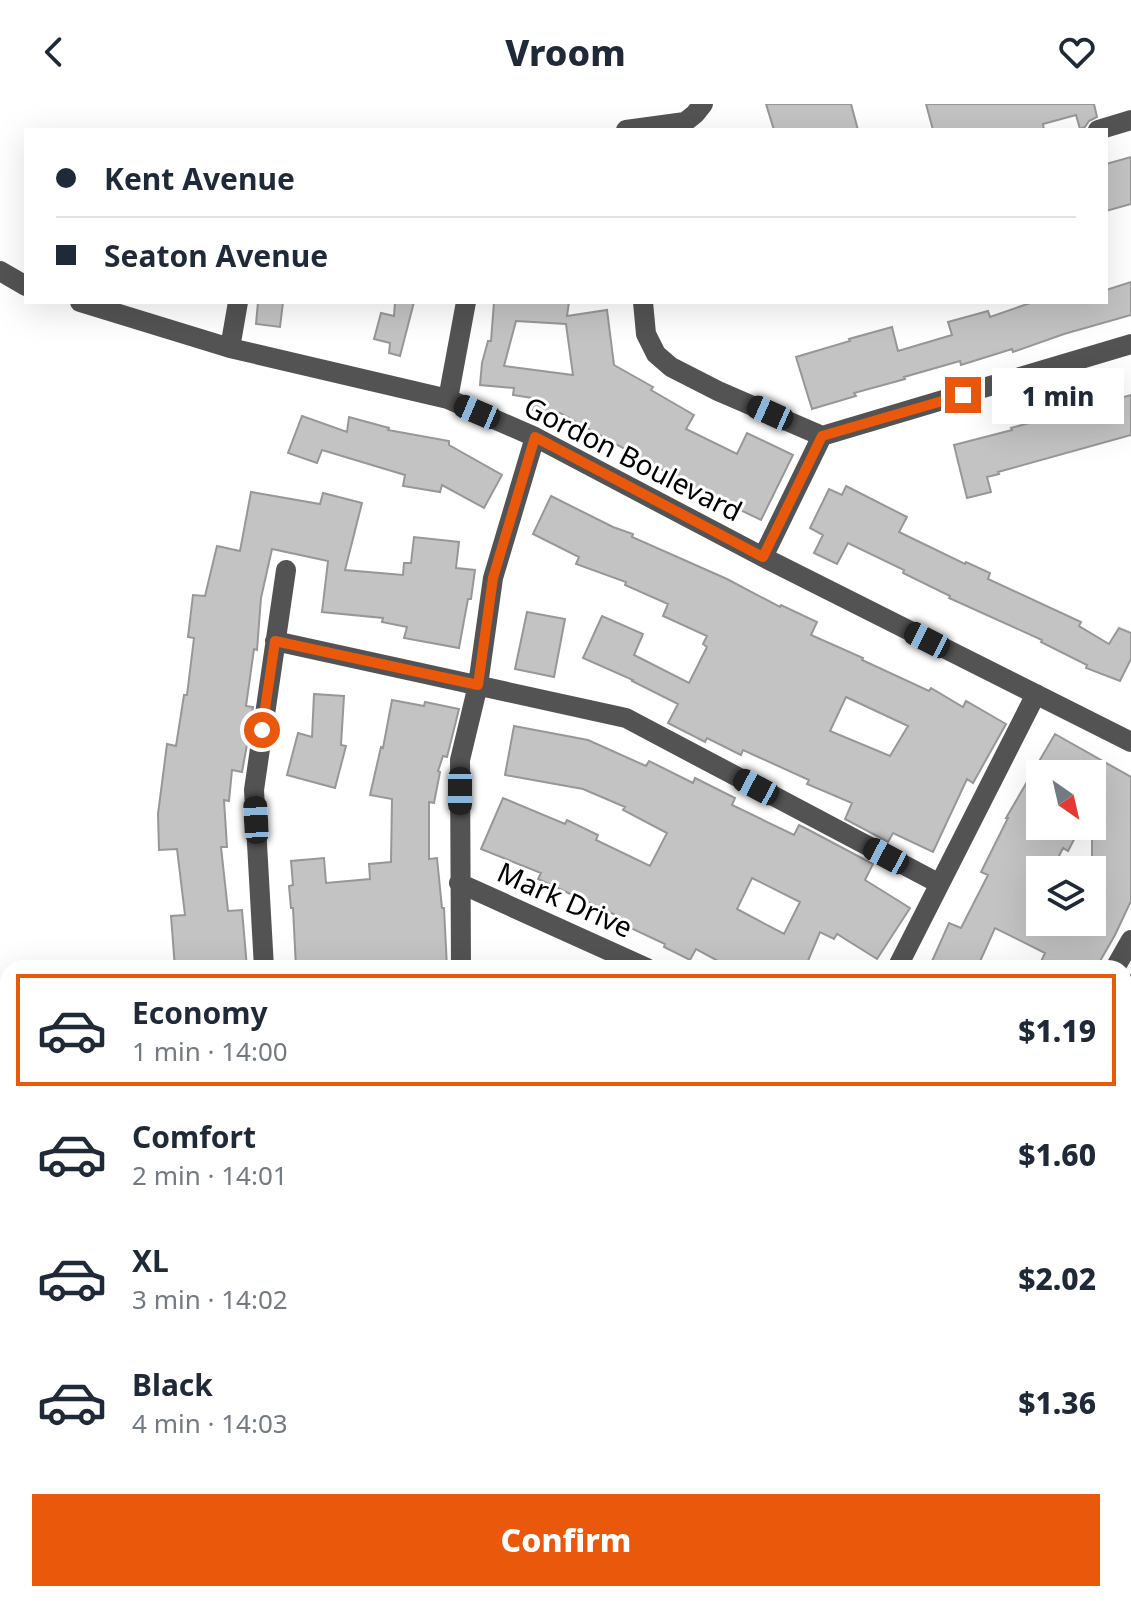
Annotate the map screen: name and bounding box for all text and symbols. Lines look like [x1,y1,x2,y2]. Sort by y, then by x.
text: Vroom [505,28,626,77]
icon: back [32,30,76,74]
icon: heart [1055,30,1099,74]
text: Kent Avenue [104,158,295,199]
text: Seaton Avenue [104,235,328,276]
callout: 1 min [991,367,1123,423]
route end [945,377,981,413]
text: 1 min [1022,378,1094,414]
street label: Gordon Boulevard [518,387,749,530]
car [450,392,504,432]
car [743,392,797,434]
car [900,618,954,662]
route start [244,712,280,748]
north arrow [1026,760,1106,840]
map controls [1026,760,1106,936]
car [729,765,783,809]
car [448,767,472,815]
car [243,795,269,845]
car [859,834,913,878]
street label: Mark Drive [492,852,639,946]
button: layers [1026,856,1106,936]
text: Economy [132,992,268,1033]
icon: car [36,994,108,1066]
text: $1.19 [1018,1010,1096,1051]
text: 1 min · 14:00 [132,1033,288,1069]
text: Comfort [132,1116,256,1157]
icon: car [36,1118,108,1190]
text: $1.60 [1018,1134,1096,1175]
text: 2 min · 14:01 [132,1157,288,1193]
text: XL [132,1240,169,1281]
icon: car [36,1242,108,1314]
text: $2.02 [1018,1258,1096,1299]
text: 3 min · 14:02 [132,1281,288,1317]
text: Black [132,1364,213,1405]
icon: car [36,1366,108,1438]
text: $1.36 [1018,1382,1096,1423]
text: 4 min · 14:03 [132,1405,288,1441]
button: Confirm [32,1494,1100,1586]

